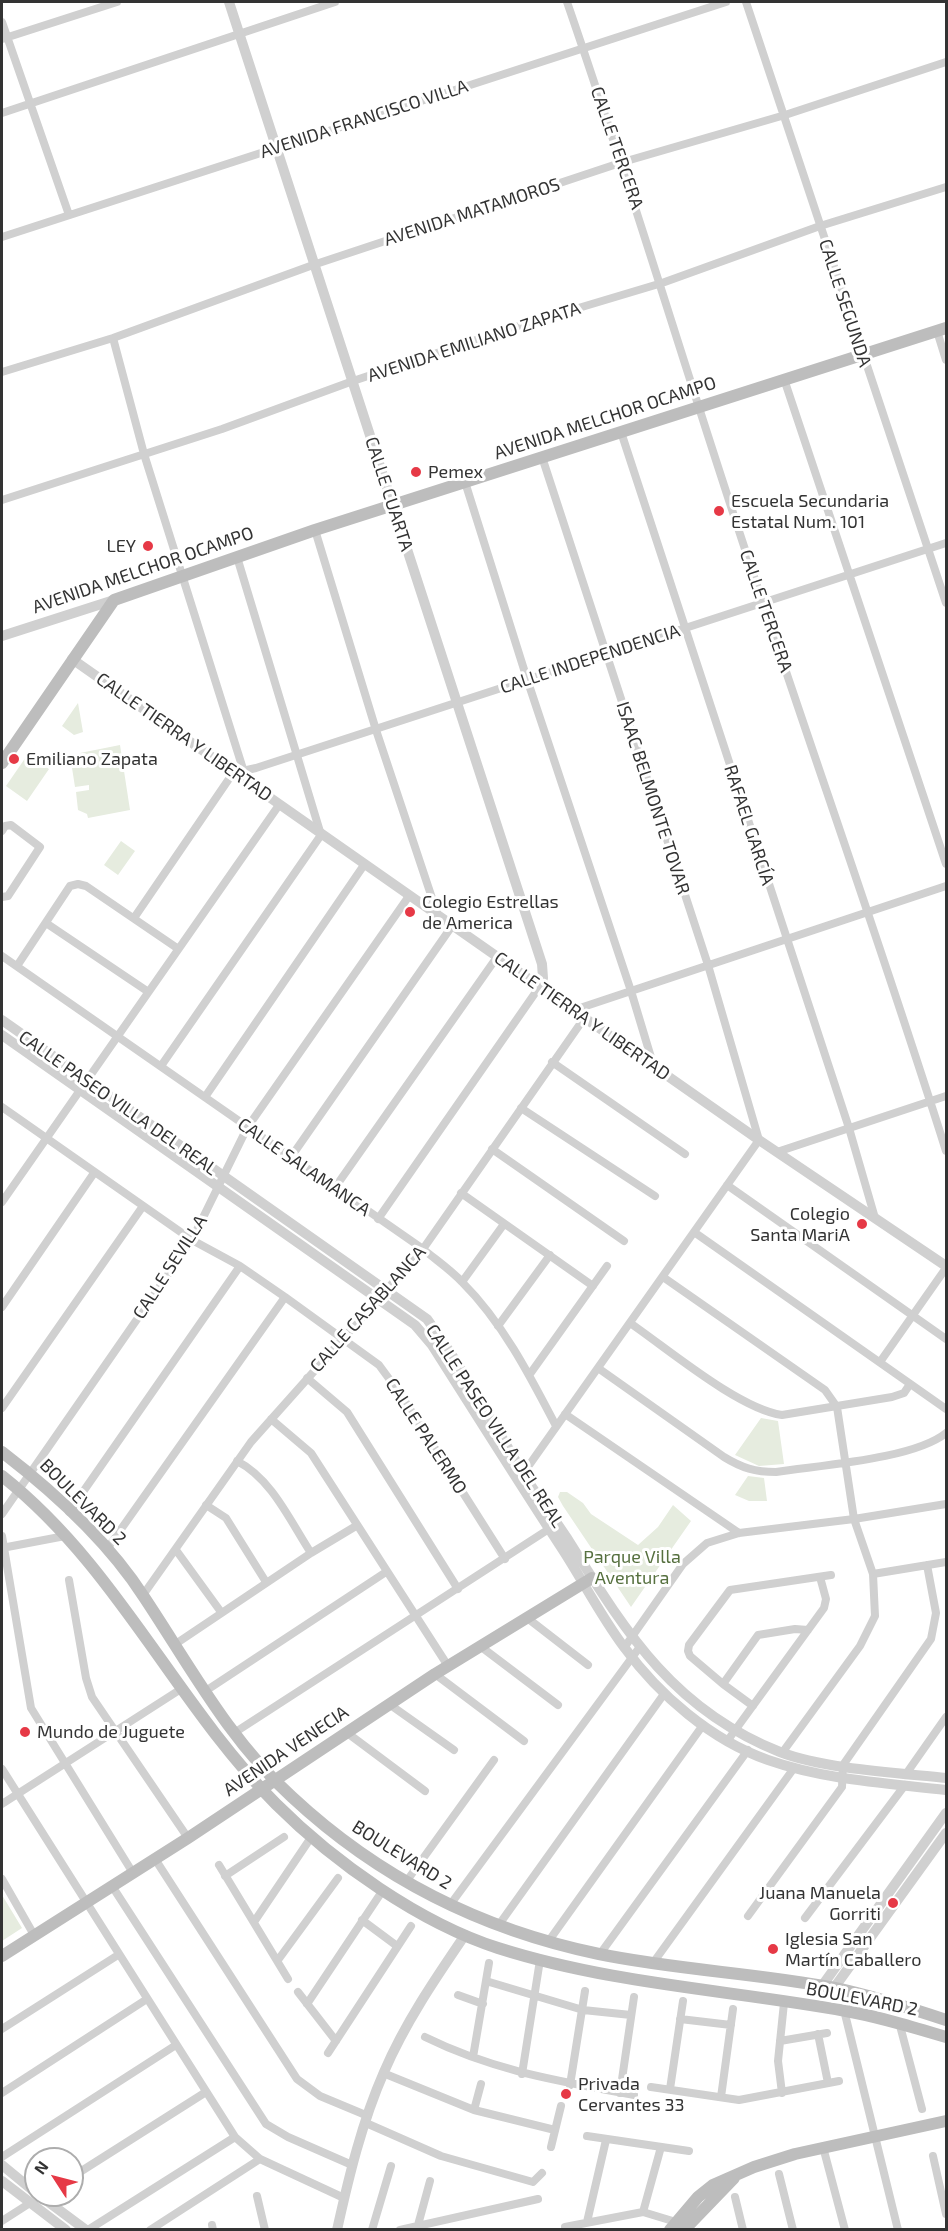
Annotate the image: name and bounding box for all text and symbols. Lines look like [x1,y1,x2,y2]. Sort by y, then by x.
street label: AVENIDA FRANCISCO VILLA [257,75,471,163]
street label: CALLE TERCERA [586,84,648,212]
street label: AVENIDA MATAMOROS [381,173,563,251]
street label: CALLE SEGUNDA [814,236,876,370]
street label: AVENIDA EMILIANO ZAPATA [365,297,583,387]
street label: AVENIDA MELCHOR OCAMPO [491,372,719,464]
street label: CALLE CUARTA [360,434,418,554]
place label: Pemex [428,461,483,483]
marker: Pemex [409,465,423,479]
place label: Escuela Secundaria Estatal Num. 101 [731,490,889,532]
marker: Escuela Secundaria Estatal Num. 101 [712,504,726,518]
street label: AVENIDA MELCHOR OCAMPO [30,522,256,618]
place label: LEY [106,535,136,557]
marker: LEY [141,539,155,553]
street label: CALLE TERCERA [735,547,797,675]
street label: CALLE INDEPENDENCIA [497,620,683,698]
street label: CALLE TIERRA Y LIBERTAD [92,668,276,806]
street label: ISAAC BELMONTE TOVAR [612,699,694,897]
place label: Emiliano Zapata [26,748,158,770]
marker: Emiliano Zapata [7,752,21,766]
street label: RAFAEL GARCÍA [719,762,779,888]
place label: Colegio Estrellas de America [422,891,559,934]
marker: Colegio Estrellas de America [403,905,417,919]
street label: CALLE TIERRA Y LIBERTAD [490,947,674,1085]
street label: CALLE PASEO VILLA DEL REAL [14,1026,222,1180]
street label: CALLE SALAMANCA [234,1113,374,1221]
place label: Colegio Santa MariA [750,1203,850,1246]
street label: CALLE SEVILLA [128,1211,212,1323]
marker: Colegio Santa MariA [855,1217,869,1231]
street label: CALLE CASABLANCA [306,1241,430,1377]
street label: CALLE PASEO VILLA DEL REAL [421,1320,569,1532]
street label: CALLE PALERMO [381,1374,471,1498]
street label: BOULEVARD 2 [35,1454,131,1550]
park label: Parque Villa Aventura [583,1546,681,1588]
street label: AVENIDA VENECIA [219,1701,353,1801]
place label: Mundo de Juguete [37,1721,185,1743]
marker: Mundo de Juguete [18,1725,32,1739]
street label: BOULEVARD 2 [348,1816,456,1894]
place label: Juana Manuela Gorriti [759,1882,881,1924]
marker: Juana Manuela Gorriti [886,1896,900,1910]
place label: Iglesia San Martín Caballero [785,1928,922,1970]
marker: Iglesia San Martín Caballero [766,1942,780,1956]
street label: BOULEVARD 2 [804,1978,920,2020]
place label: Privada Cervantes 33 [578,2073,685,2116]
marker: Privada Cervantes 33 [559,2087,573,2101]
north arrow [24,2147,84,2207]
text: N [30,2157,52,2178]

